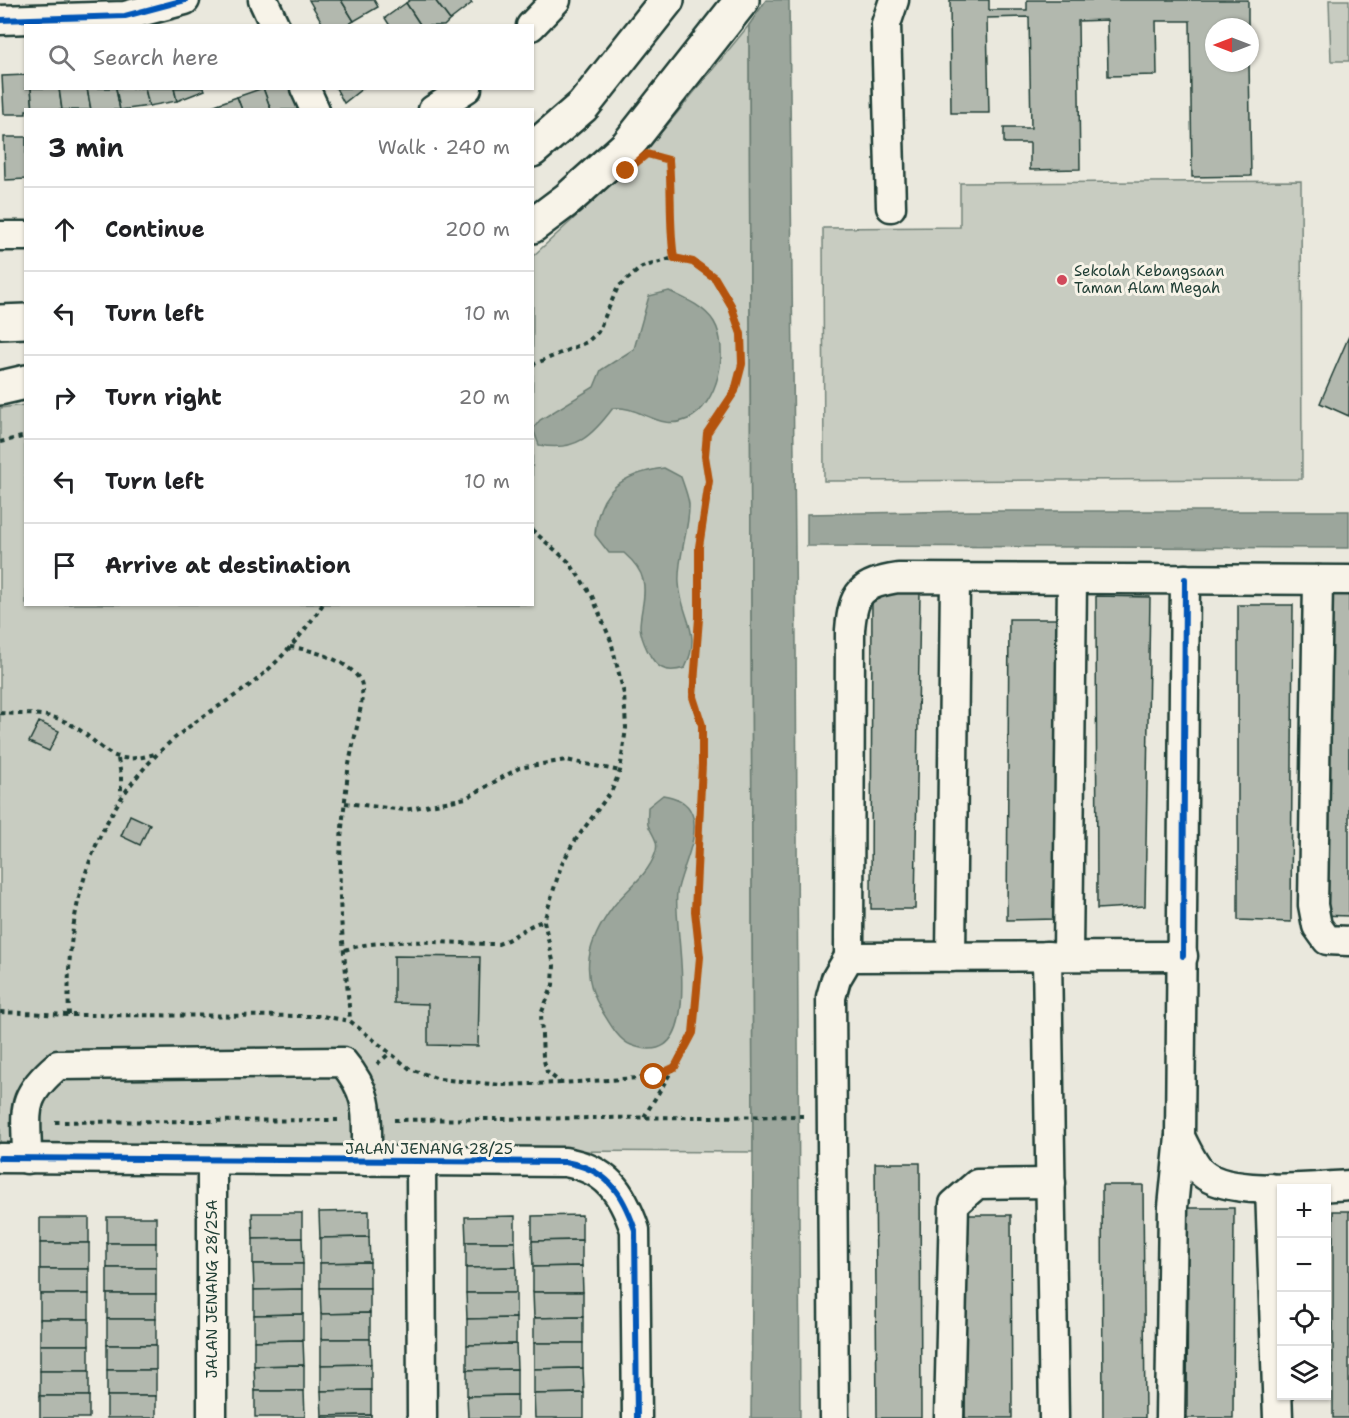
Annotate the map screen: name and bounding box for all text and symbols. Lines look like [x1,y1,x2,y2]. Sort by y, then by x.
north arrow [1205,18,1259,72]
search box [24,24,534,90]
icon: search [45,41,78,74]
text: Search here [93,43,219,72]
text: 3 min [48,130,124,165]
text: Walk · 240 m [378,134,510,160]
route end [612,157,638,183]
icon: ahead [48,213,81,246]
text: Continue [105,215,205,244]
text: 200 m [445,216,510,242]
place label: Sekolah Kebangsaan Taman Alam Megah [1074,261,1224,298]
marker: Sekolah Kebangsaan Taman Alam Megah [1055,273,1069,287]
icon: left [48,297,81,330]
text: Turn left [105,299,204,328]
text: 10 m [464,300,510,326]
icon: right [48,381,81,414]
text: Turn right [105,383,222,412]
text: 20 m [459,384,510,410]
icon: left [48,465,81,498]
text: Turn left [105,467,204,496]
text: 10 m [464,468,510,494]
icon: arrive [48,549,81,582]
text: Arrive at destination [105,551,351,580]
route start [640,1063,666,1089]
street label: JALAN JENANG 28/25 [345,1139,513,1159]
map controls [1277,1184,1331,1400]
button: + [1277,1184,1331,1238]
street label: JALAN JENANG 28/25A [202,1199,222,1378]
button: − [1277,1238,1331,1292]
button: locate [1277,1292,1331,1346]
button: layers [1277,1346,1331,1400]

